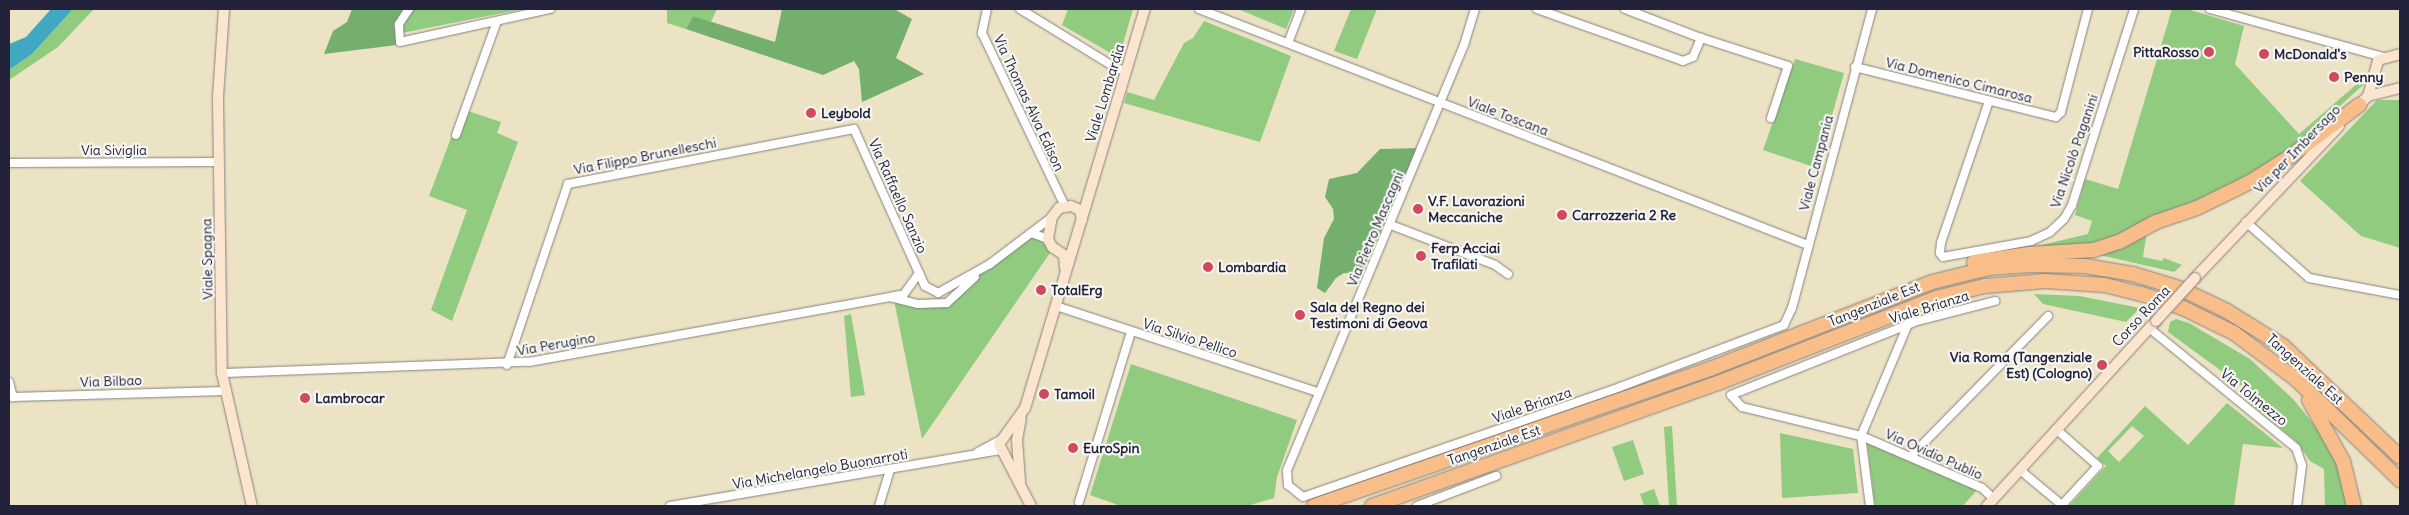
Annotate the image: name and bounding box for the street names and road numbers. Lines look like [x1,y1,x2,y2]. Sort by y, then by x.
street label: Via Thomas Alva Edison [990,32,1068,174]
street label: Viale Lombardia [1082,42,1128,144]
street label: Via Domenico Cimarosa [1884,54,2034,106]
street label: Via Nicolò Paganini [2047,92,2101,210]
street label: Viale Toscana [1465,93,1551,139]
street label: Via per Imbersago [2250,101,2344,197]
street label: Viale Campania [1795,113,1837,213]
street label: Via Filippo Brunelleschi [572,134,718,178]
street label: Via Raffaello Sanzio [865,136,931,256]
street label: Via Siviglia [81,142,147,158]
street label: Via Pietro Mascagni [1343,169,1407,289]
street label: Viale Spagna [198,218,216,300]
street label: Tangenziale Est [1826,278,1922,330]
street label: Corso Roma [2109,282,2173,350]
street label: Viale Brianza [1887,287,1971,327]
street label: Via Silvio Pellico [1141,315,1239,361]
street label: Via Perugino [515,329,597,359]
street label: Tangenziale Est [2263,330,2347,408]
street label: Via Tolmezzo [2217,365,2291,429]
street label: Via Bilbao [80,372,142,390]
street label: Viale Brianza [1490,384,1574,426]
street label: Tangenziale Est [1445,421,1543,469]
street label: Via Ovidio Publio [1883,425,1985,483]
street label: Via Michelangelo Buonarroti [731,445,909,493]

